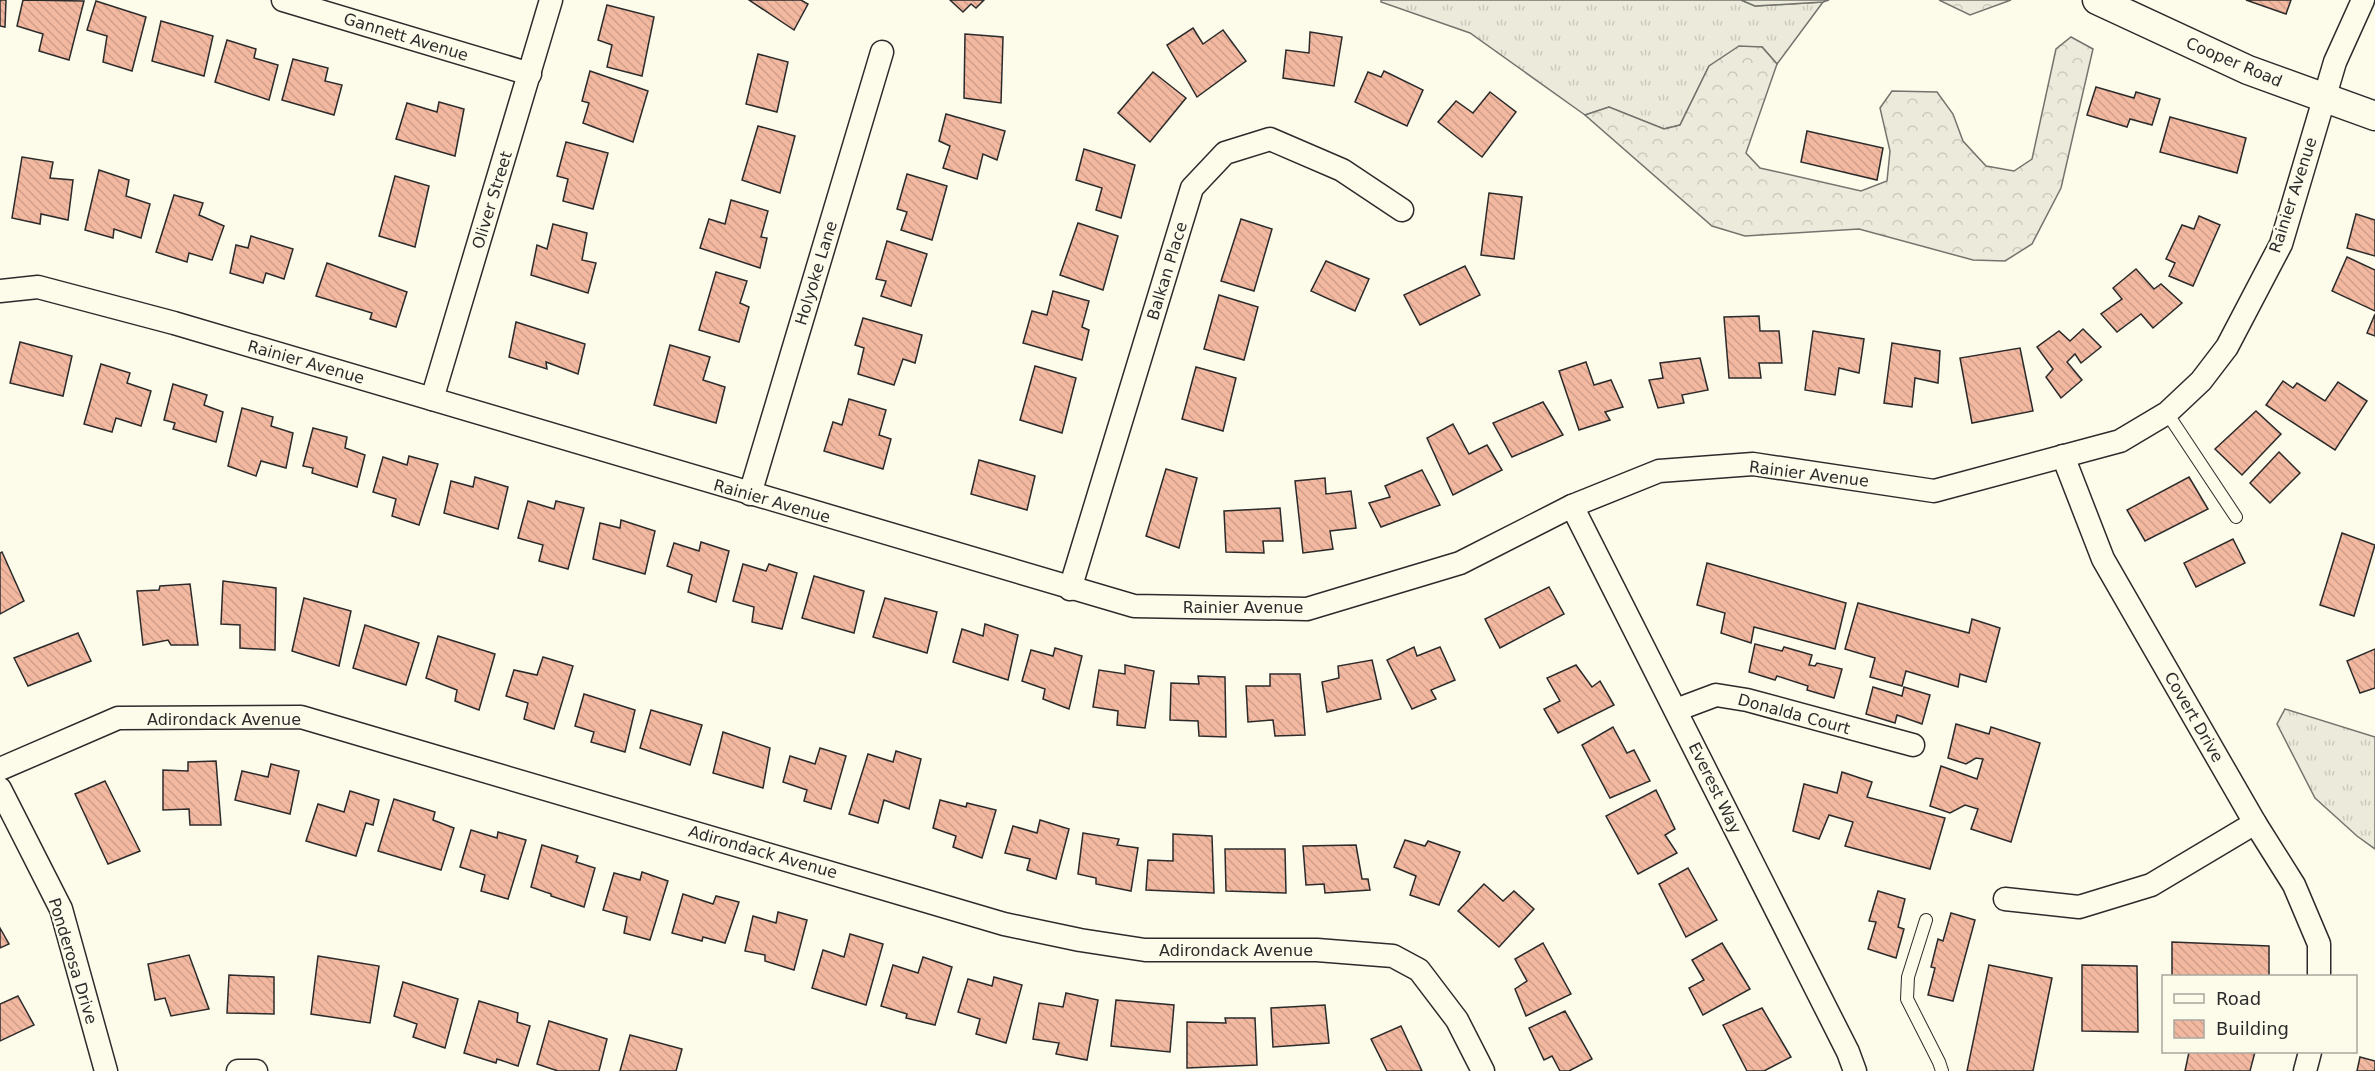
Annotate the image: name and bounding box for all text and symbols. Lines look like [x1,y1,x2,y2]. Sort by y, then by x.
street label: Gannett Avenue [341,9,471,65]
street label: Cooper Road [2183,33,2285,91]
street label: Rainier Avenue [2265,135,2321,255]
street label: Oliver Street [468,149,516,251]
street label: Holyoke Lane [791,219,841,327]
street label: Balkan Place [1143,220,1191,322]
street label: Rainier Avenue [245,336,367,388]
street label: Rainier Avenue [1748,457,1870,491]
street label: Rainier Avenue [711,475,833,527]
street label: Rainier Avenue [1183,598,1303,617]
street label: Covert Drive [2161,669,2227,765]
street label: Donalda Court [1736,690,1852,738]
street label: Adirondack Avenue [147,710,301,729]
street label: Everest Way [1685,739,1745,837]
street label: Adirondack Avenue [686,822,840,882]
street label: Ponderosa Drive [45,896,101,1026]
street label: Adirondack Avenue [1159,941,1313,960]
legend [2162,975,2357,1053]
text: Road [2216,988,2261,1009]
text: Building [2216,1018,2289,1039]

